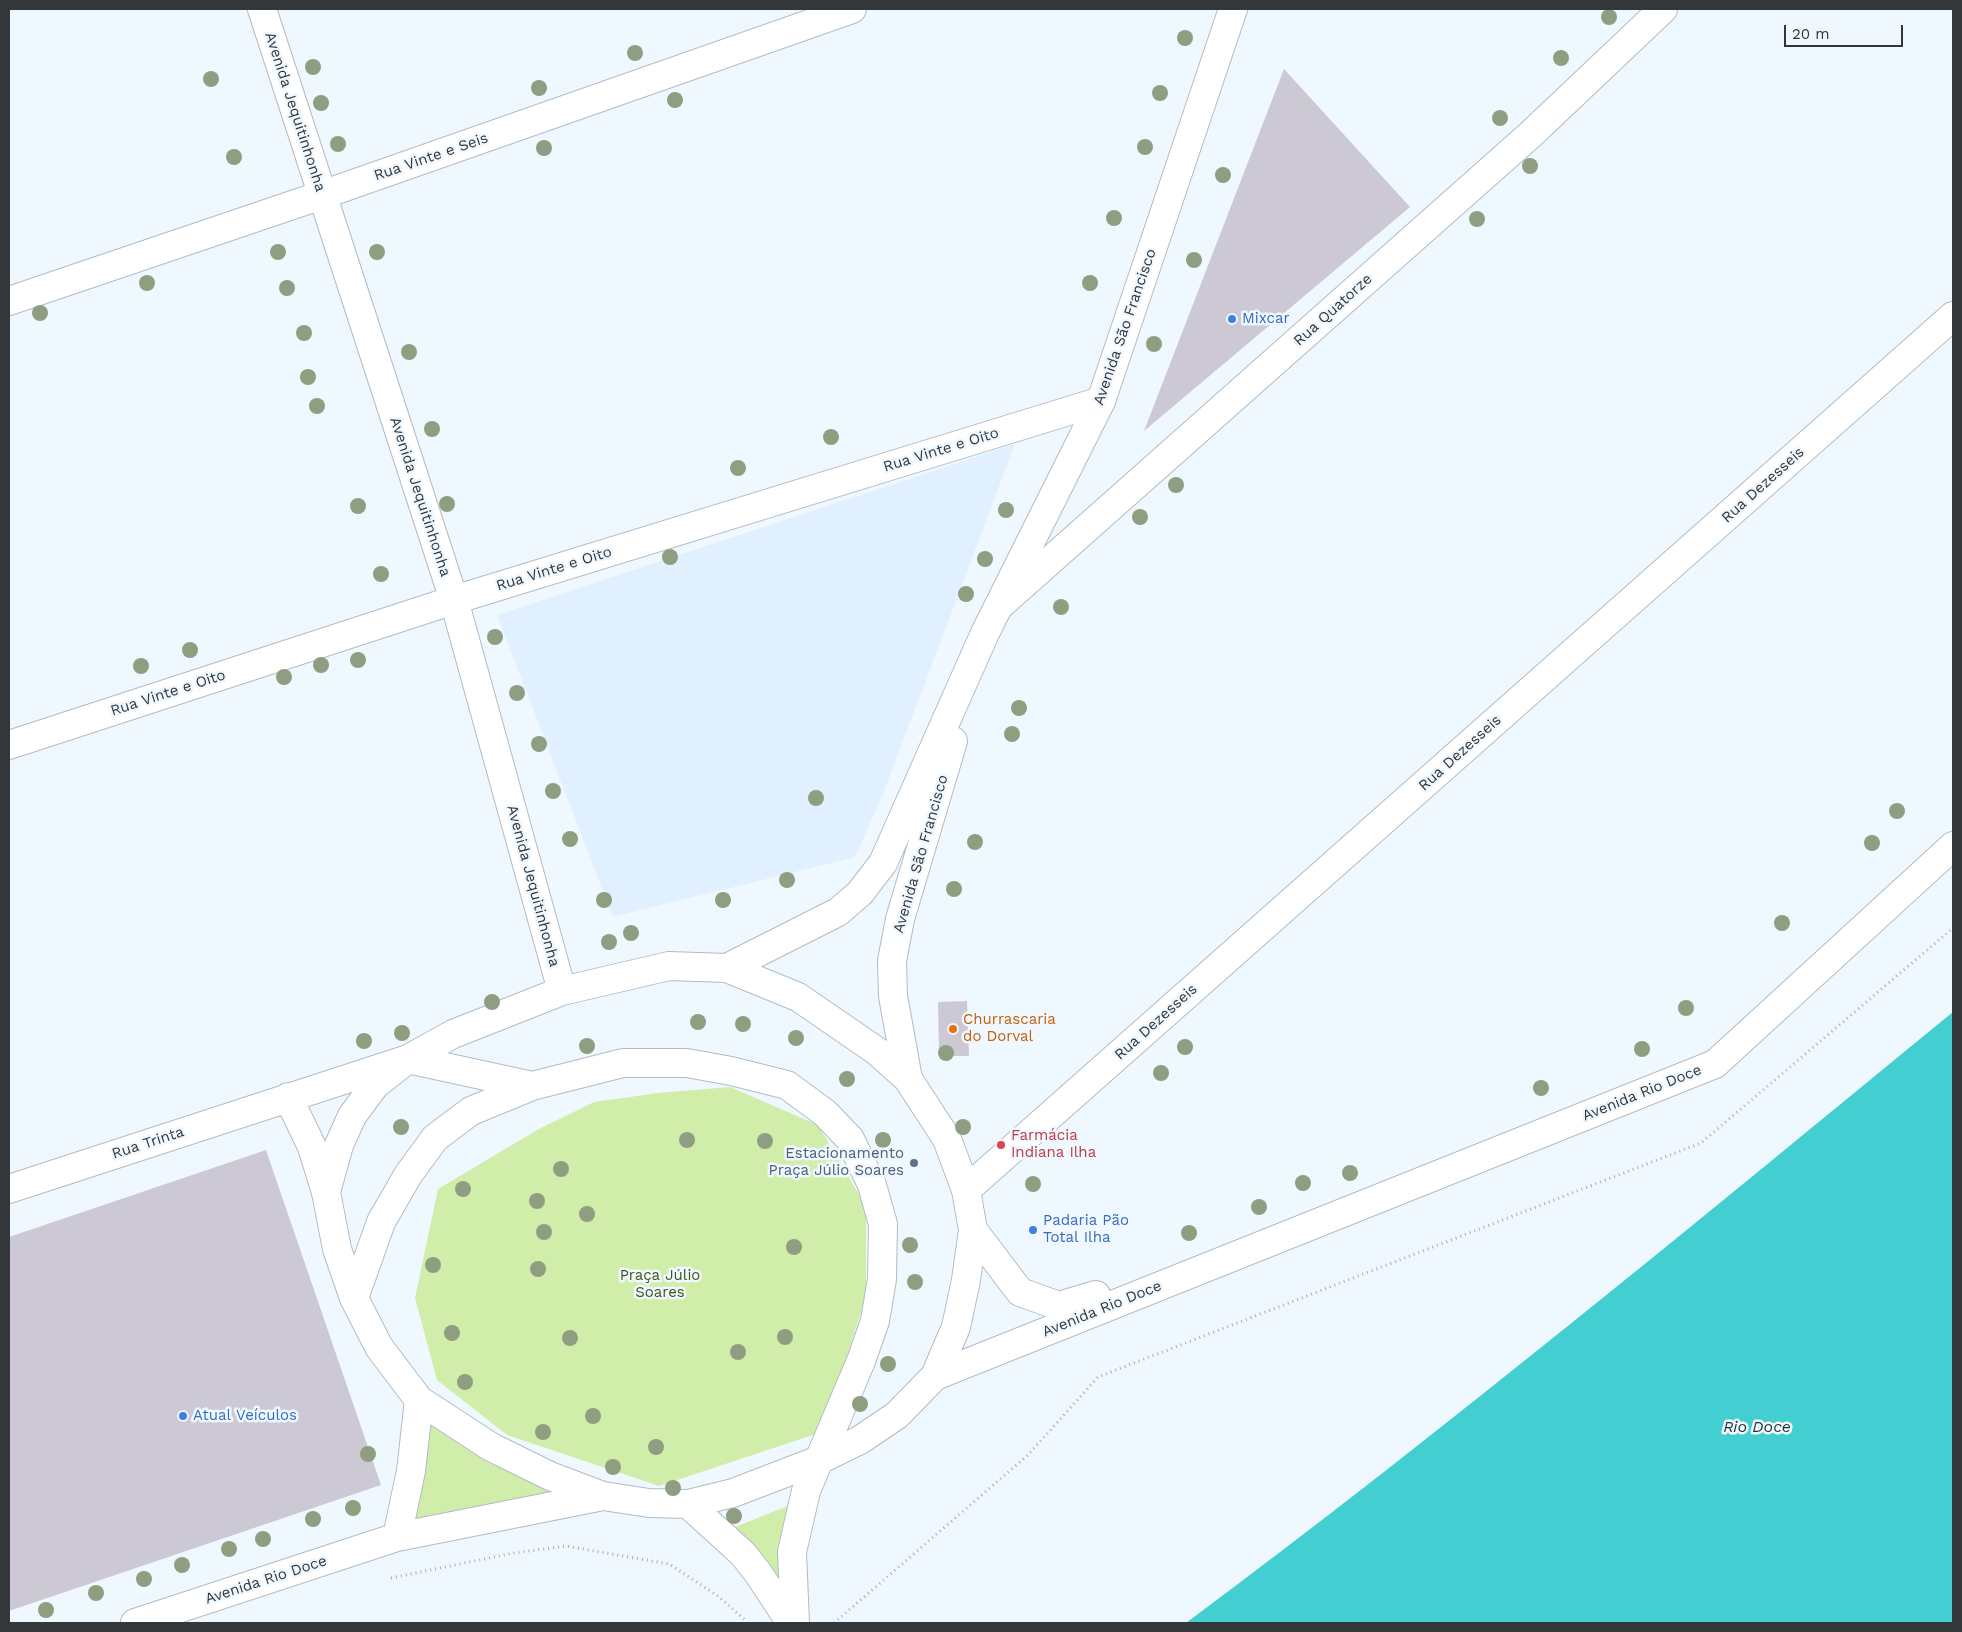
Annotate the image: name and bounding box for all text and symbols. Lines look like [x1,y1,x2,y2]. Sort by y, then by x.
scale bar [1787,15,1906,47]
text: 20 m [1792,25,1830,43]
street label: Avenida Jequitinhonha [261,30,329,194]
street label: Rua Vinte e Seis [372,129,490,185]
street label: Avenida São Francisco [1090,246,1160,408]
street label: Rua Quatorze [1290,270,1376,350]
place label: Mixcar [1242,310,1290,328]
marker: Mixcar [1226,313,1238,325]
street label: Avenida Jequitinhonha [386,415,454,579]
street label: Rua Vinte e Oito [881,424,1001,476]
street label: Rua Dezesseis [1718,443,1808,527]
street label: Rua Vinte e Oito [494,543,614,595]
street label: Rua Vinte e Oito [108,666,228,720]
street label: Rua Dezesseis [1415,711,1505,795]
street label: Avenida São Francisco [890,773,952,935]
street label: Avenida Jequitinhonha [503,803,563,969]
street label: Rua Dezesseis [1111,980,1201,1064]
place label: Churrascaria do Dorval [963,1011,1056,1046]
marker: Churrascaria do Dorval [947,1023,959,1035]
street label: Avenida Rio Doce [1580,1061,1704,1125]
street label: Rua Trinta [110,1123,186,1163]
place label: Farmácia Indiana Ilha [1011,1127,1096,1162]
marker: Farmácia Indiana Ilha [995,1139,1007,1151]
place label: Estacionamento Praça Júlio Soares [769,1145,904,1180]
marker: Estacionamento Praça Júlio Soares [908,1157,920,1169]
place label: Padaria Pão Total Ilha [1043,1212,1129,1247]
marker: Padaria Pão Total Ilha [1027,1224,1039,1236]
park label: Praça Júlio Soares [620,1267,700,1302]
street label: Avenida Rio Doce [1040,1277,1164,1341]
place label: Atual Veículos [193,1407,297,1425]
marker: Atual Veículos [177,1410,189,1422]
water label: Rio Doce [1723,1417,1791,1437]
street label: Avenida Rio Doce [203,1552,329,1608]

